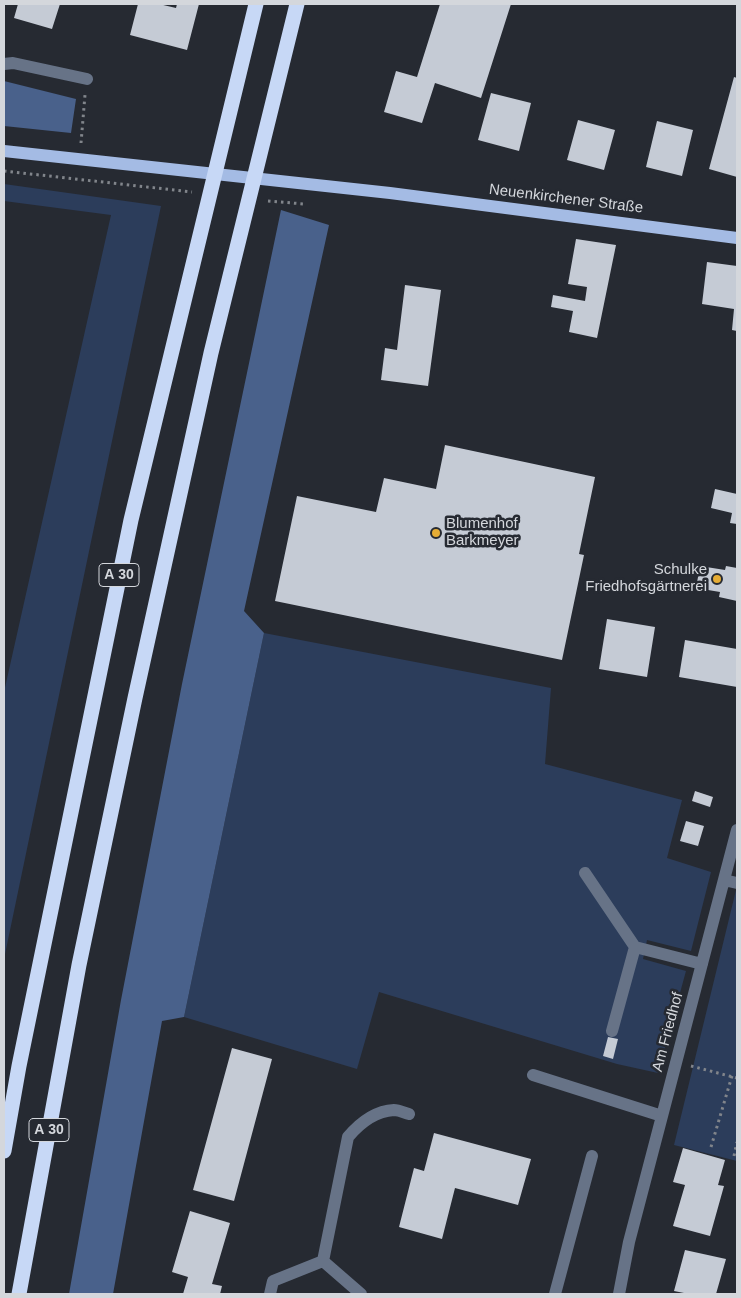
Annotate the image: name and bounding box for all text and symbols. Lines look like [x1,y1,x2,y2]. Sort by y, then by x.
street label: Neuenkirchener Straße [488,181,644,217]
place label: Blumenhof Barkmeyer [446,515,519,550]
marker: Blumenhof Barkmeyer [430,527,442,539]
place label: Schulke Friedhofsgärtnerei [585,561,707,596]
road number: A 30 [99,564,139,586]
marker: Schulke Friedhofsgärtnerei [711,573,723,585]
street label: Am Friedhof [649,990,687,1074]
road number: A 30 [29,1118,69,1142]

